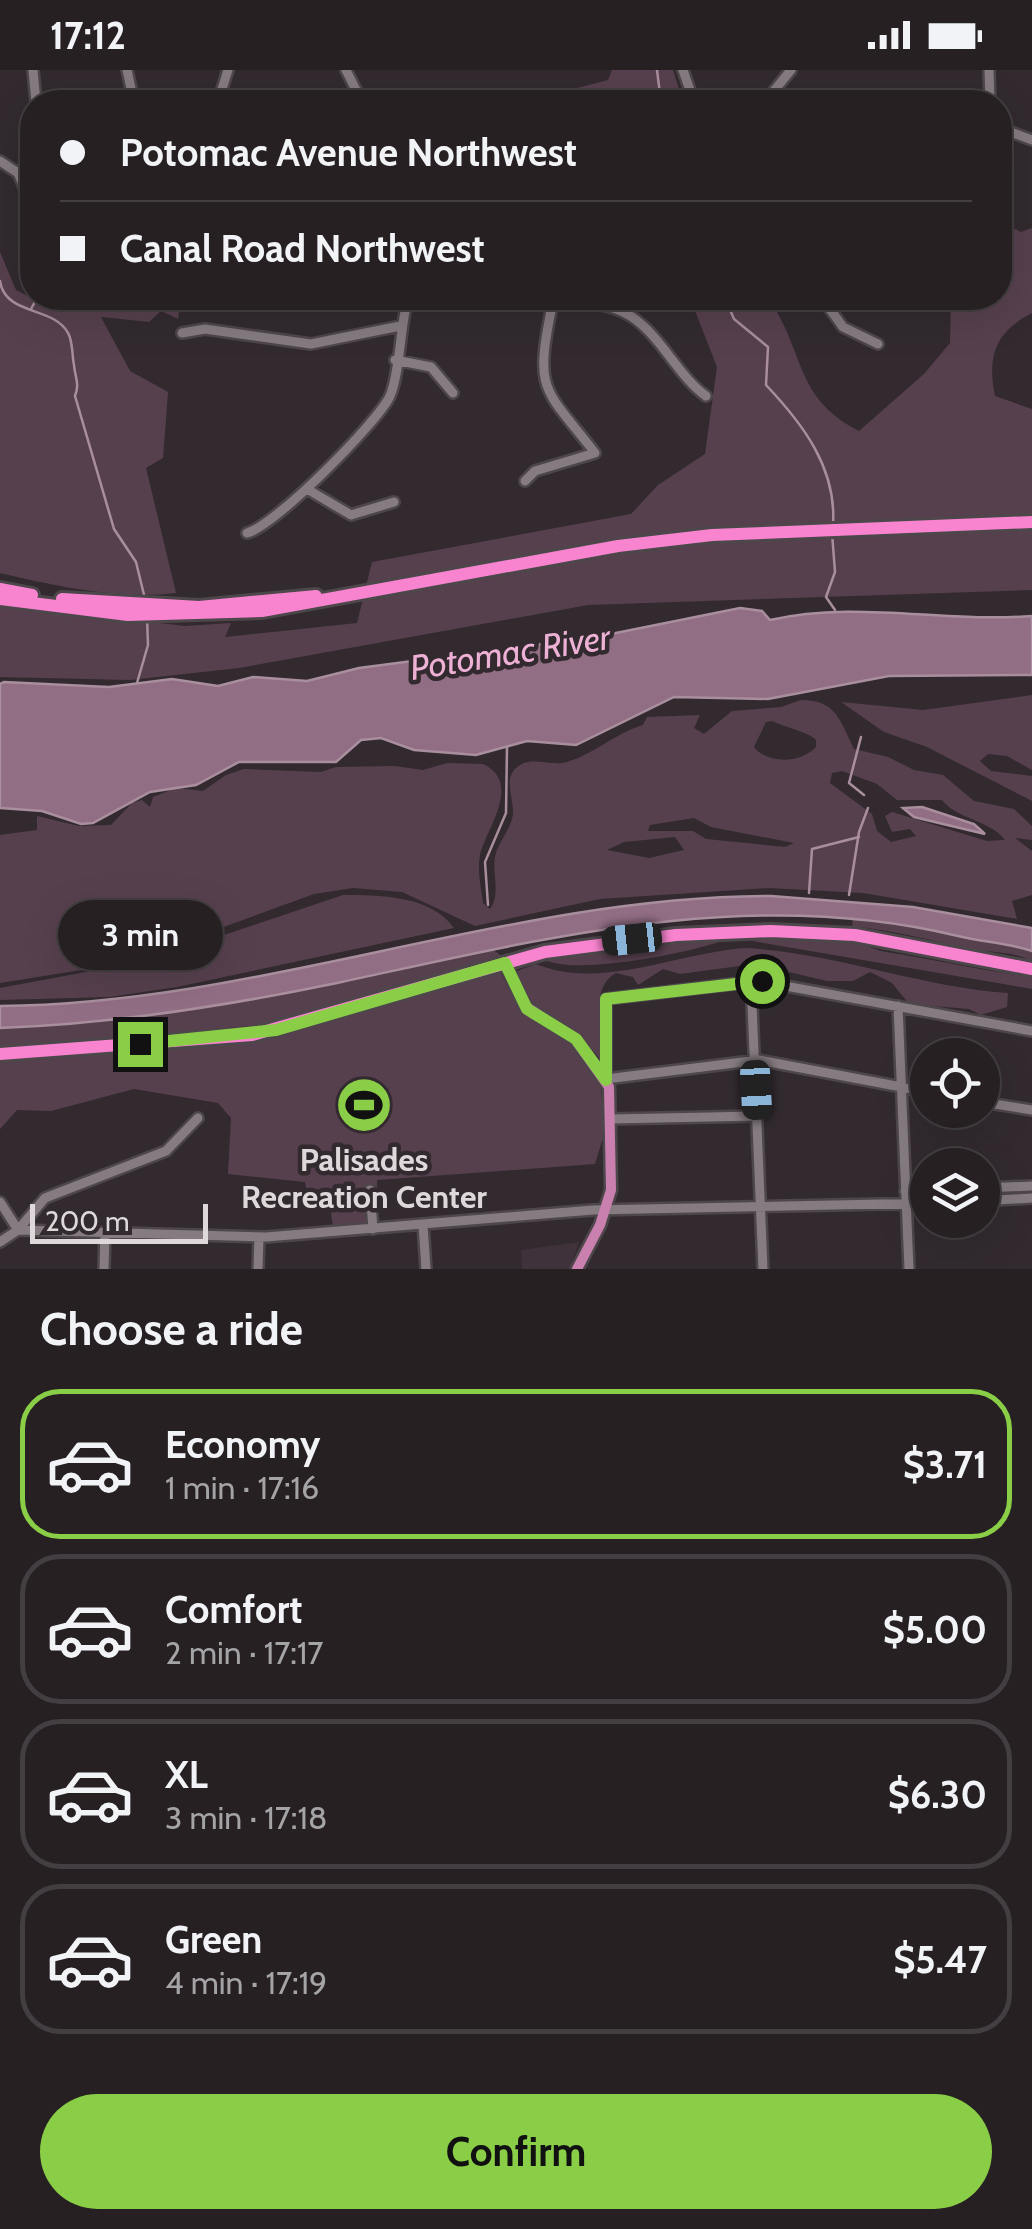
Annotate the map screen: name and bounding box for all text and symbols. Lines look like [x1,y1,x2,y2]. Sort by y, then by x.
text: 17:12 [50,12,126,59]
text: Potomac Avenue Northwest [120,129,577,176]
text: Canal Road Northwest [120,225,485,272]
water label: Potomac River [407,615,615,689]
callout: 3 min [58,899,222,969]
text: 3 min [102,915,179,954]
car [601,921,663,957]
route start [740,959,785,1004]
route end [118,1022,163,1067]
map controls [910,1038,1000,1238]
button: locate [910,1038,1000,1128]
car [739,1059,773,1121]
sports icon: Palisades Recreation Center [334,1075,394,1135]
place label: Palisades Recreation Center [241,1140,487,1216]
button: layers [910,1148,1000,1238]
scale bar [30,1199,208,1244]
text: 200 m [45,1204,130,1238]
text: Choose a ride [40,1302,303,1356]
icon: car [45,1419,135,1509]
text: Economy [165,1421,320,1468]
text: $3.71 [903,1441,987,1488]
text: 1 min · 17:16 [165,1468,319,1507]
icon: car [45,1584,135,1674]
text: Comfort [165,1586,302,1633]
text: $5.00 [883,1606,987,1653]
text: 2 min · 17:17 [165,1633,323,1672]
icon: car [45,1749,135,1839]
text: XL [165,1751,208,1798]
text: $6.30 [888,1771,987,1818]
text: 3 min · 17:18 [165,1798,327,1837]
icon: car [45,1914,135,2004]
text: Green [165,1916,262,1963]
text: $5.47 [893,1936,987,1983]
text: 4 min · 17:19 [165,1963,327,2002]
button: Confirm [40,2094,992,2209]

